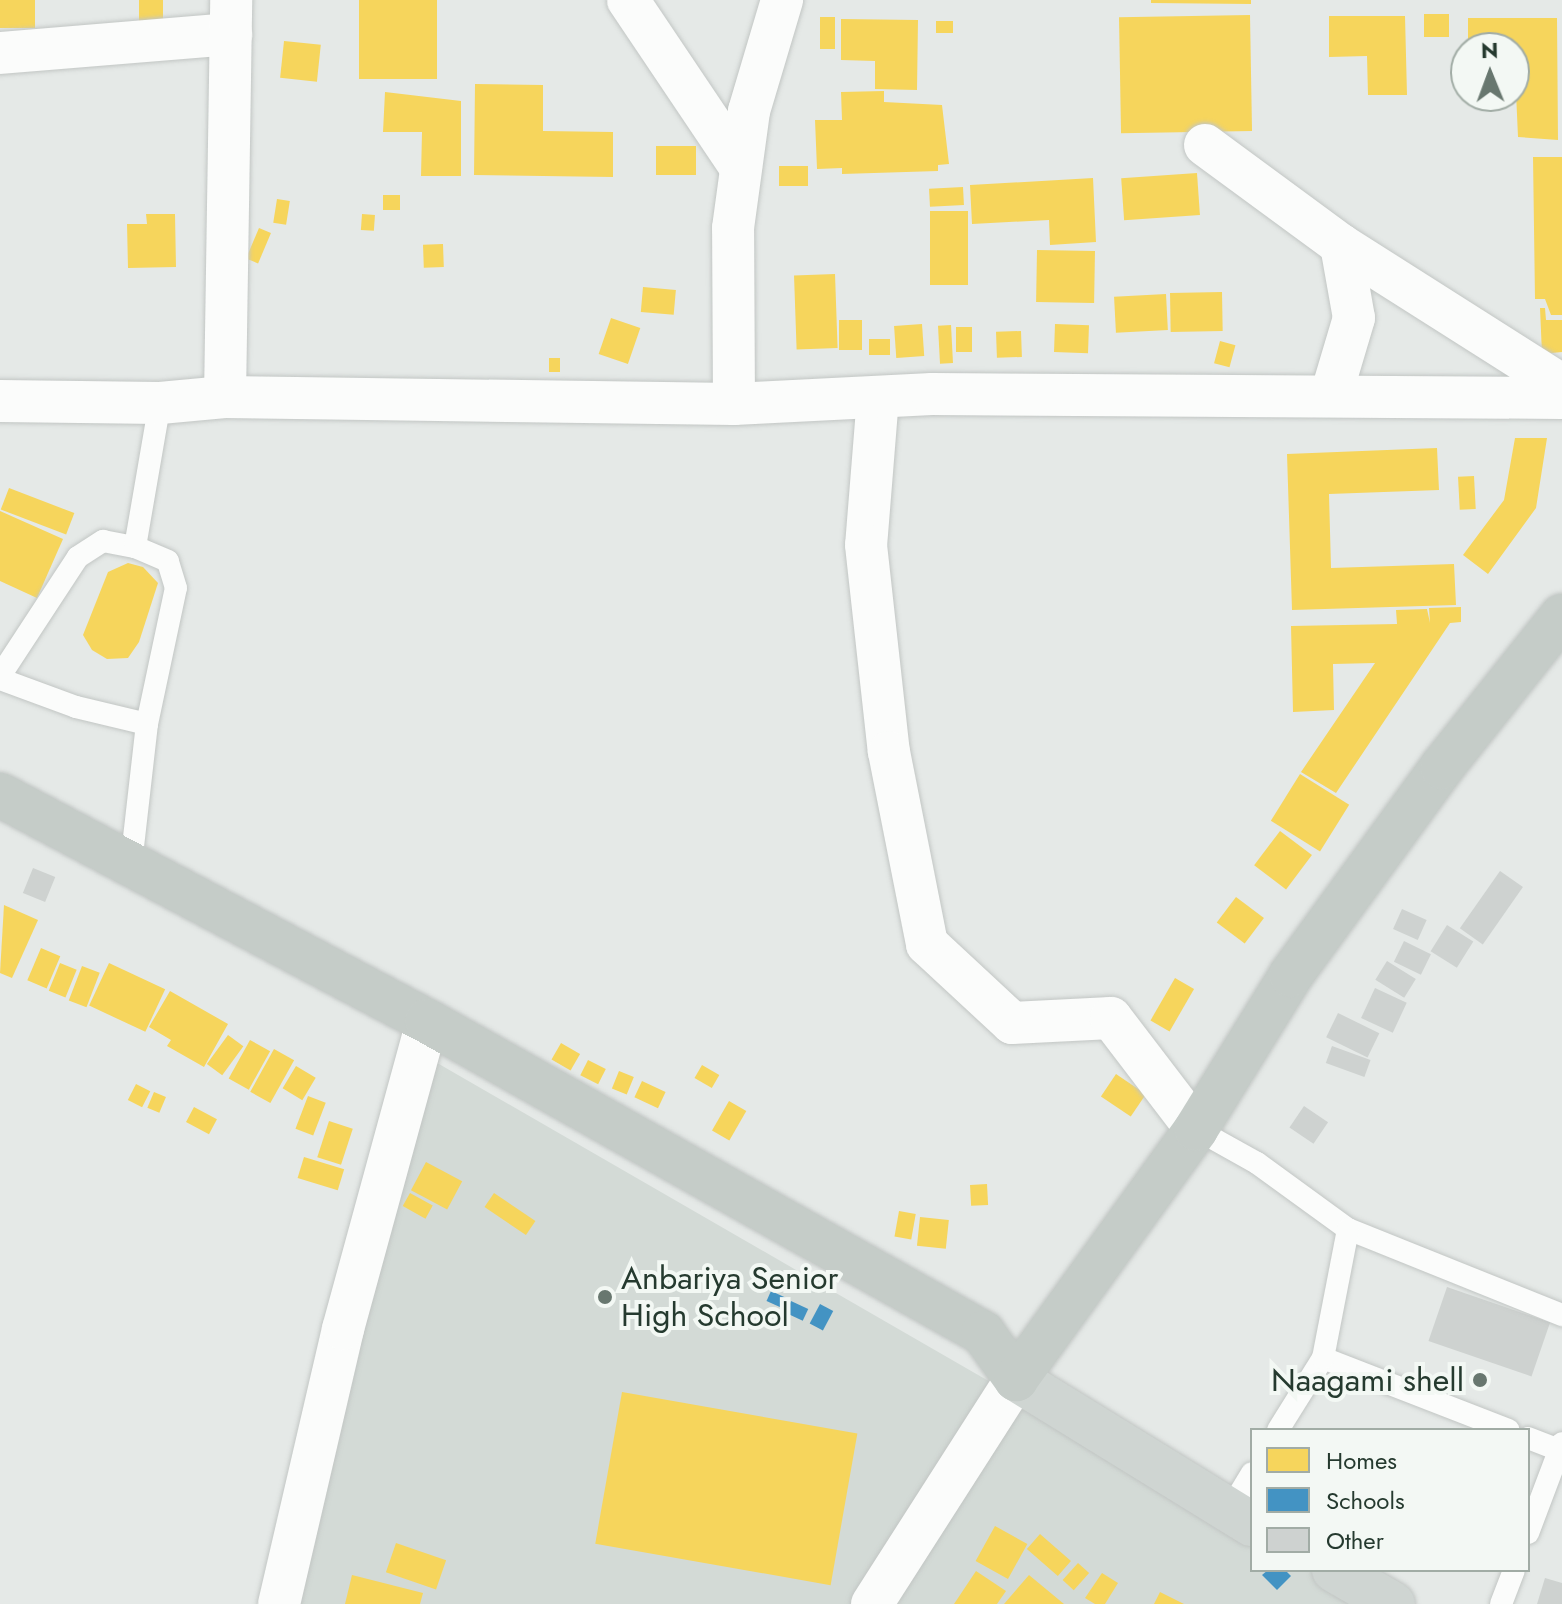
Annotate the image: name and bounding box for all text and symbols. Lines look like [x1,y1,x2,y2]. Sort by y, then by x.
north arrow [1450,32,1530,112]
text: N [1481,34,1499,66]
place label: Anbariya Senior High School [621,1260,839,1335]
marker: Anbariya Senior High School [596,1288,614,1306]
place label: Naagami shell [1271,1361,1464,1399]
marker: Naagami shell [1471,1371,1489,1389]
legend [1250,1428,1530,1572]
text: Homes [1326,1443,1397,1478]
text: Schools [1326,1483,1405,1518]
text: Other [1326,1523,1384,1558]

